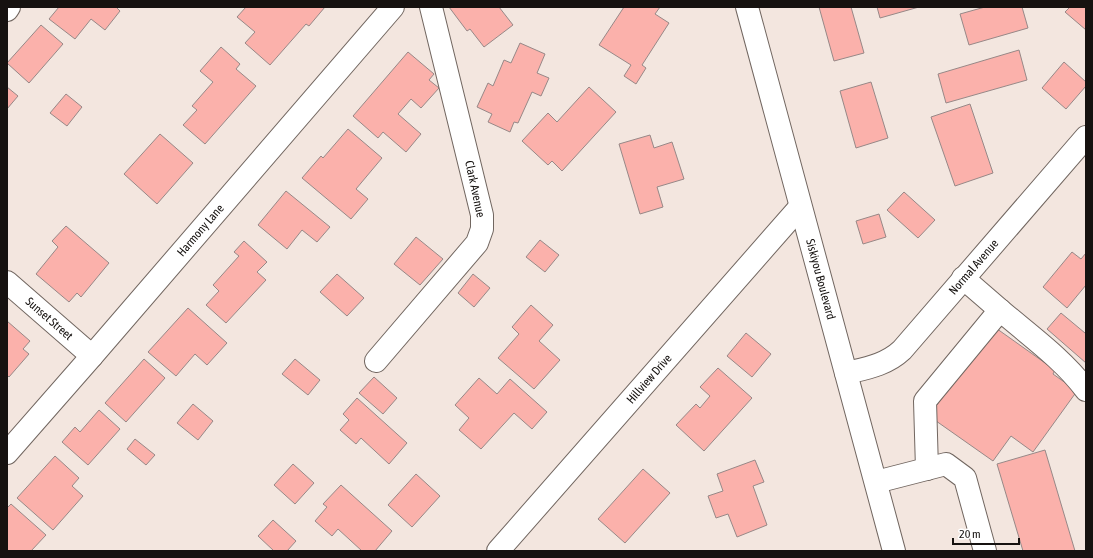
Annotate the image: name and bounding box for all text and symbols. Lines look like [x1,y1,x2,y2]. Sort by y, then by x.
street label: Clark Avenue [462,159,488,219]
street label: Harmony Lane [174,201,227,259]
street label: Normal Avenue [946,236,1001,298]
street label: Siskiyou Boulevard [803,237,838,321]
street label: Sunset Street [23,294,76,343]
street label: Hillview Drive [624,351,675,407]
scale bar [953,520,1019,546]
text: 20 m [959,527,981,541]

